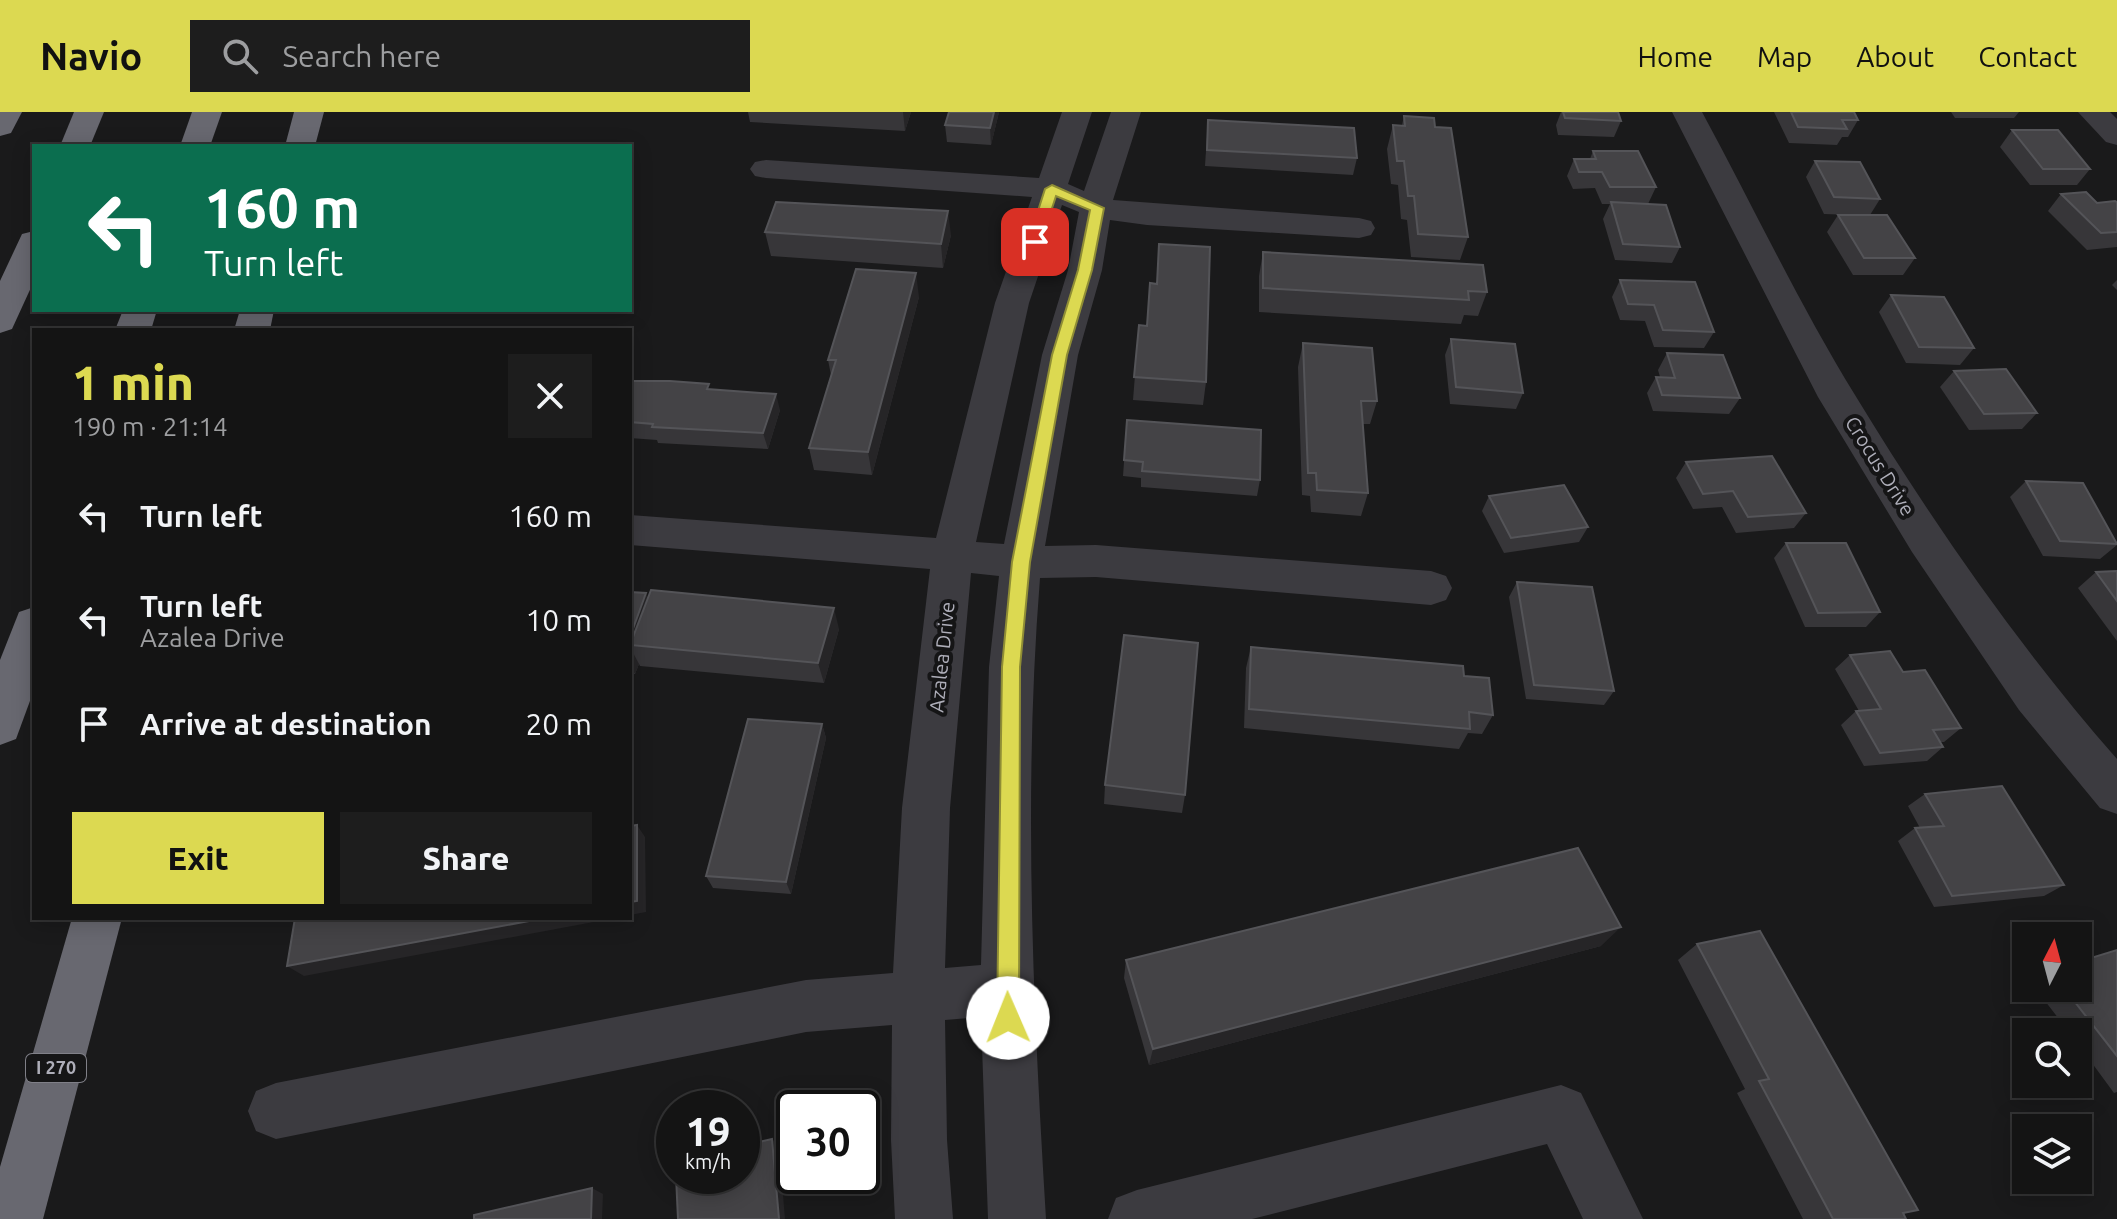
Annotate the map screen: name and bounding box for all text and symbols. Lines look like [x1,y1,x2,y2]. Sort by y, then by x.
search box [190,20,750,92]
icon: search [218,34,262,78]
text: Navio [40,35,142,77]
text: Search here [282,39,441,73]
text: Home [1638,41,1713,72]
text: Map [1757,41,1812,72]
text: About [1856,41,1934,72]
text: Contact [1978,41,2077,72]
icon: left [72,176,176,280]
text: 160 m [204,176,360,239]
pin [1001,208,1069,276]
icon: arrive [1013,220,1057,264]
text: Turn left [204,242,343,283]
button: close [508,354,592,438]
text: 1 min [72,355,194,409]
text: 190 m · 21:14 [72,412,228,441]
street label: Crocus Drive [1841,412,1920,520]
icon: left [72,494,116,538]
text: Turn left [140,499,262,533]
text: 160 m [508,499,592,533]
text: Turn left [140,589,262,623]
icon: left [72,598,116,642]
street label: Azalea Drive [924,600,959,713]
text: 10 m [525,603,592,637]
text: Azalea Drive [140,623,285,652]
icon: arrive [72,702,116,746]
text: Arrive at destination [140,707,432,741]
text: 20 m [525,707,592,741]
button: Exit [72,812,324,904]
button: Share [340,812,592,904]
north arrow [2012,922,2092,1002]
map controls [2012,922,2092,1194]
position arrow [966,976,1050,1060]
button: search [2012,1018,2092,1098]
road number: I 270 [26,1054,86,1082]
speed limit sign: 30 [776,1090,880,1194]
text: 19 [685,1109,731,1154]
button: layers [2012,1114,2092,1194]
text: km/h [685,1150,731,1173]

